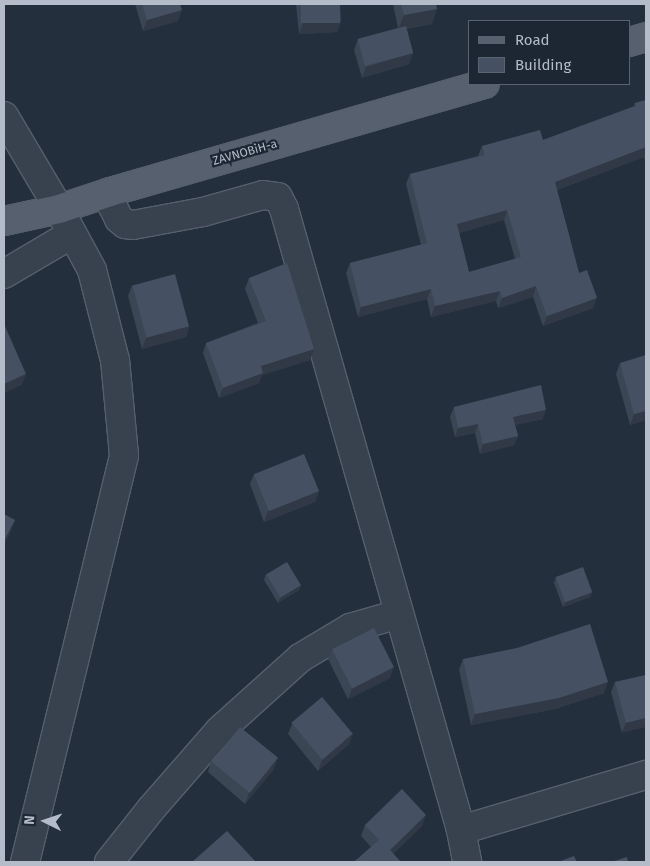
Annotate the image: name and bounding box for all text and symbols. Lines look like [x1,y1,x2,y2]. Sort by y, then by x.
legend [468,20,630,85]
text: Road [515,31,550,49]
text: Building [515,56,571,74]
street label: ZAVNOBiH-a [211,137,279,169]
north arrow [20,796,70,846]
text: N [21,815,38,825]

